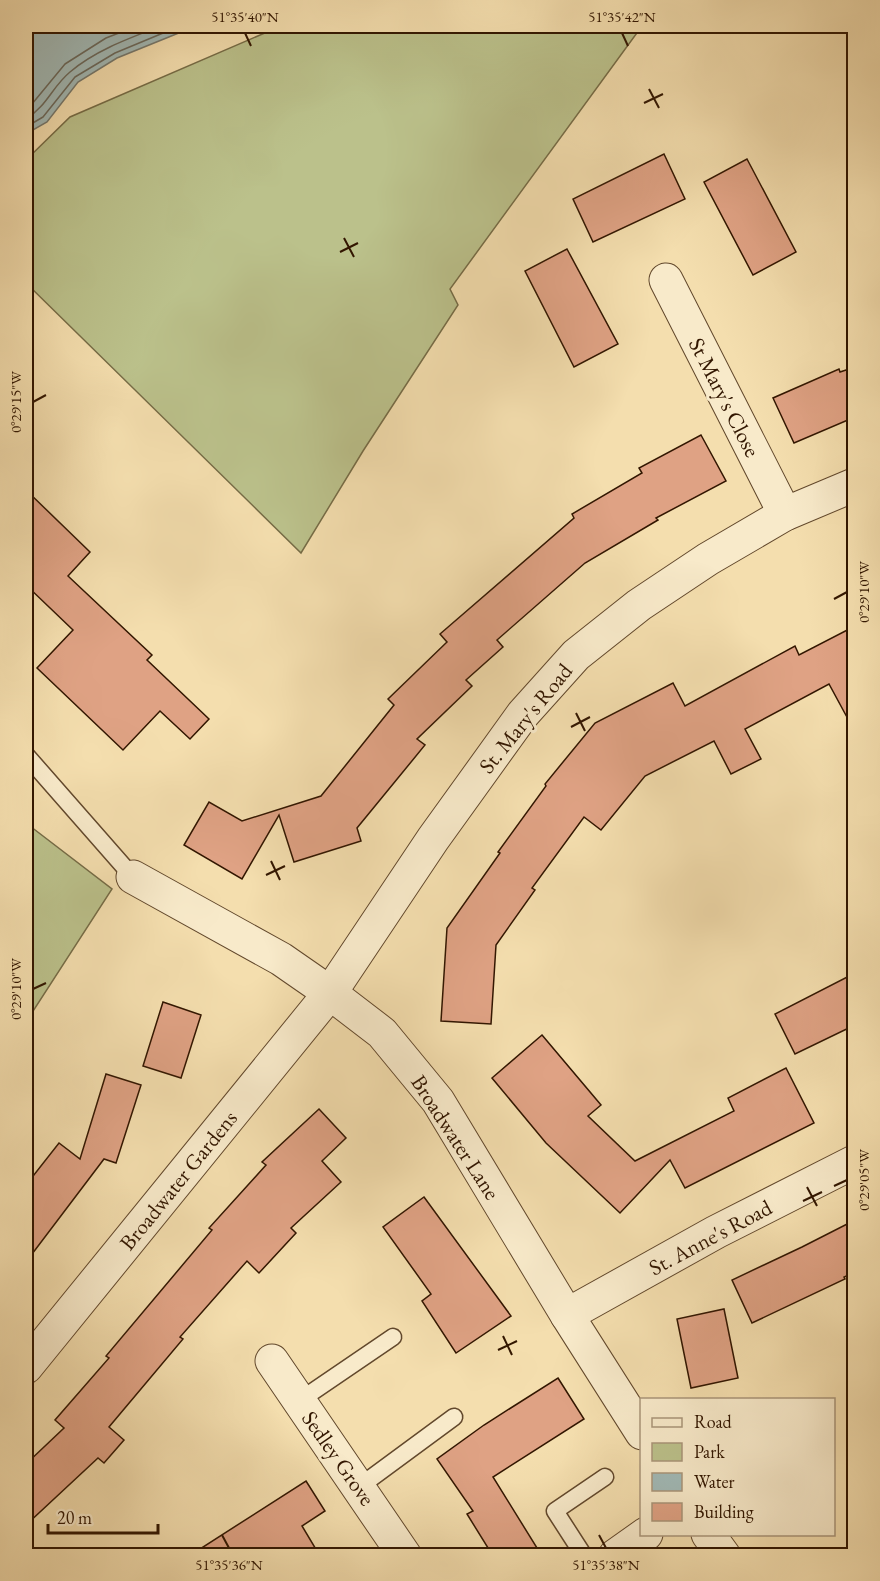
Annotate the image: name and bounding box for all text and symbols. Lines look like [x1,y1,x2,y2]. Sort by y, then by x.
text: 51°35'40"N [211,7,279,26]
text: 51°35'42"N [588,7,656,26]
street label: St Mary's Close [682,333,767,462]
text: 0°29'15"W [6,371,25,433]
text: 0°29'10"W [854,561,873,623]
street label: St. Mary's Road [472,657,579,779]
text: 0°29'10"W [6,958,25,1020]
street label: Broadwater Lane [404,1069,507,1206]
street label: Broadwater Gardens [113,1104,244,1256]
text: 0°29'05"W [854,1149,873,1211]
street label: St. Anne's Road [644,1192,778,1282]
legend [640,1398,835,1536]
street label: Sedley Grove [295,1405,382,1512]
text: Road [694,1410,733,1433]
text: Park [694,1440,725,1463]
text: Water [694,1470,735,1493]
scale bar [48,1497,158,1535]
text: Building [694,1500,754,1523]
text: 20 m [57,1506,92,1529]
text: 51°35'36"N [195,1555,263,1574]
text: 51°35'38"N [572,1555,640,1574]

